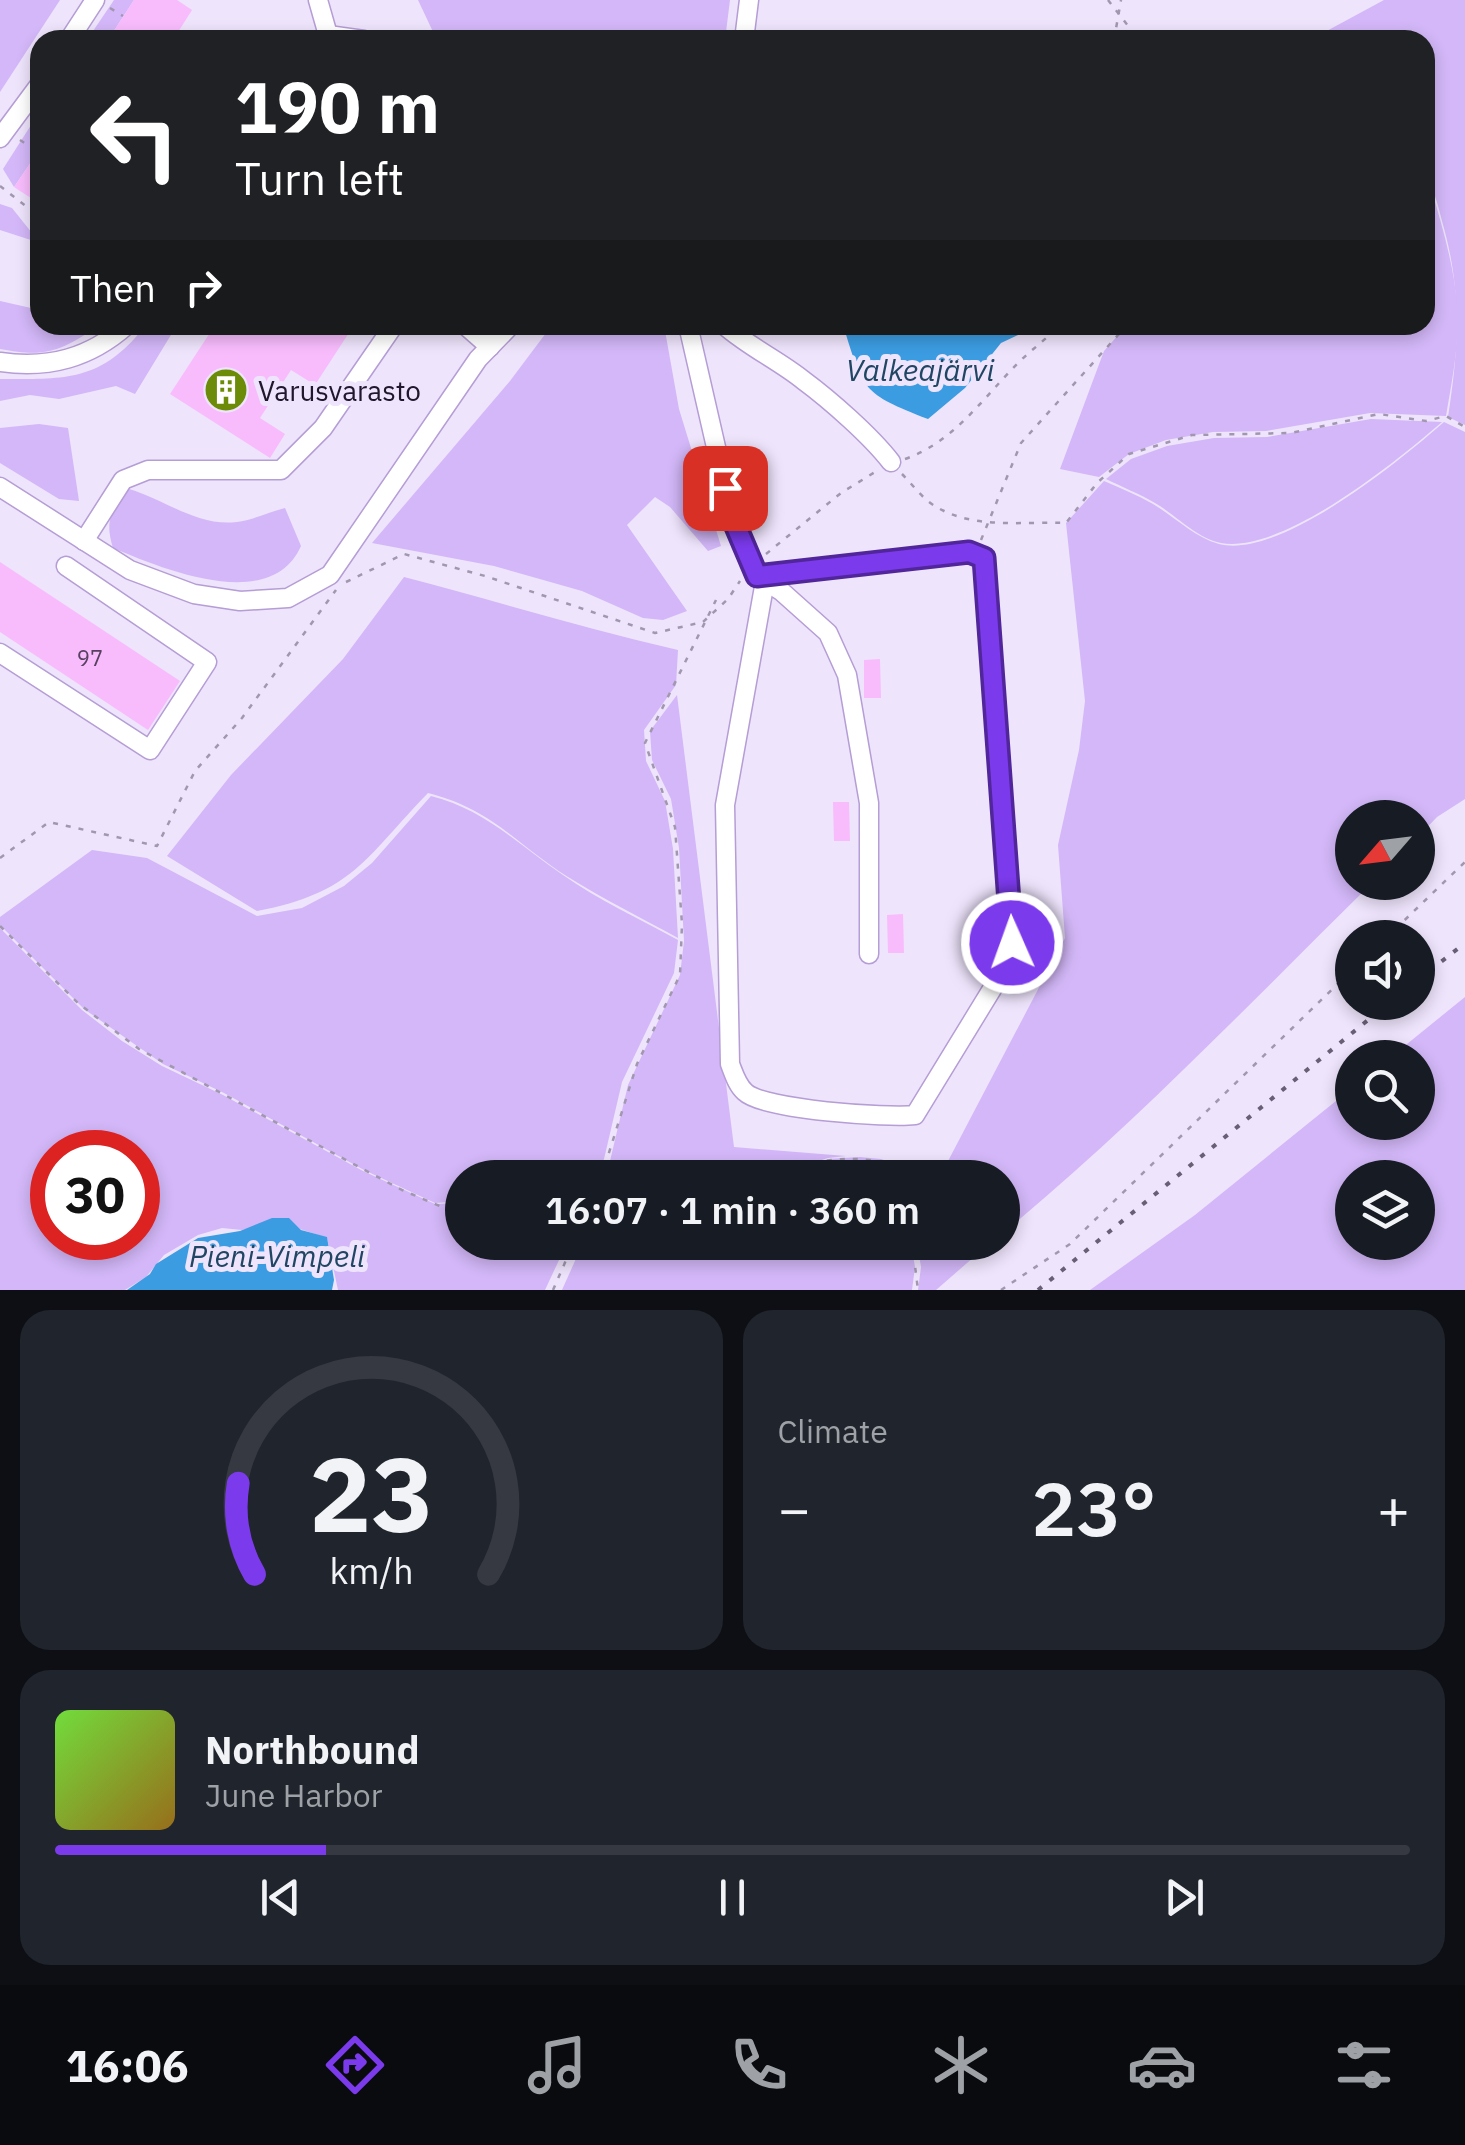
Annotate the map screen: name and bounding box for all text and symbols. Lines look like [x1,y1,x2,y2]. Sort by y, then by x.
text: 190 m [235,61,440,152]
icon: left [70,70,200,200]
text: Turn left [235,149,404,207]
icon: right [176,260,231,315]
text: Then [70,263,156,312]
water label: Valkeajärvi [846,350,994,389]
building icon: Varusvarasto [203,367,249,413]
place label: Varusvarasto [258,372,421,409]
pin [683,446,768,531]
icon: arrive [698,461,753,516]
house number: 97 [77,643,103,672]
north arrow [1335,800,1435,900]
map controls [1335,800,1435,1260]
position arrow [960,891,1064,995]
button: sound [1335,920,1435,1020]
button: search [1335,1040,1435,1140]
speed limit sign: 30 [30,1130,160,1260]
button: layers [1335,1160,1435,1260]
text: 16:07 · 1 min · 360 m [545,1185,920,1234]
water label: Pieni-Vimpeli [189,1236,365,1275]
text: Climate [778,1410,888,1452]
text: 23 [309,1425,434,1561]
text: 23° [1031,1459,1156,1557]
text: − [778,1473,811,1544]
text: + [1377,1473,1410,1544]
text: km/h [329,1547,413,1594]
text: Northbound [205,1725,420,1774]
text: June Harbor [205,1774,382,1816]
icon: previous [253,1870,308,1925]
icon: pause [705,1870,760,1925]
icon: next [1157,1870,1212,1925]
icon: directions [320,2030,390,2100]
icon: music [522,2030,592,2100]
icon: phone [724,2030,794,2100]
icon: climate [926,2030,996,2100]
icon: car [1127,2030,1197,2100]
icon: filters [1329,2030,1399,2100]
text: 16:06 [66,2036,189,2094]

